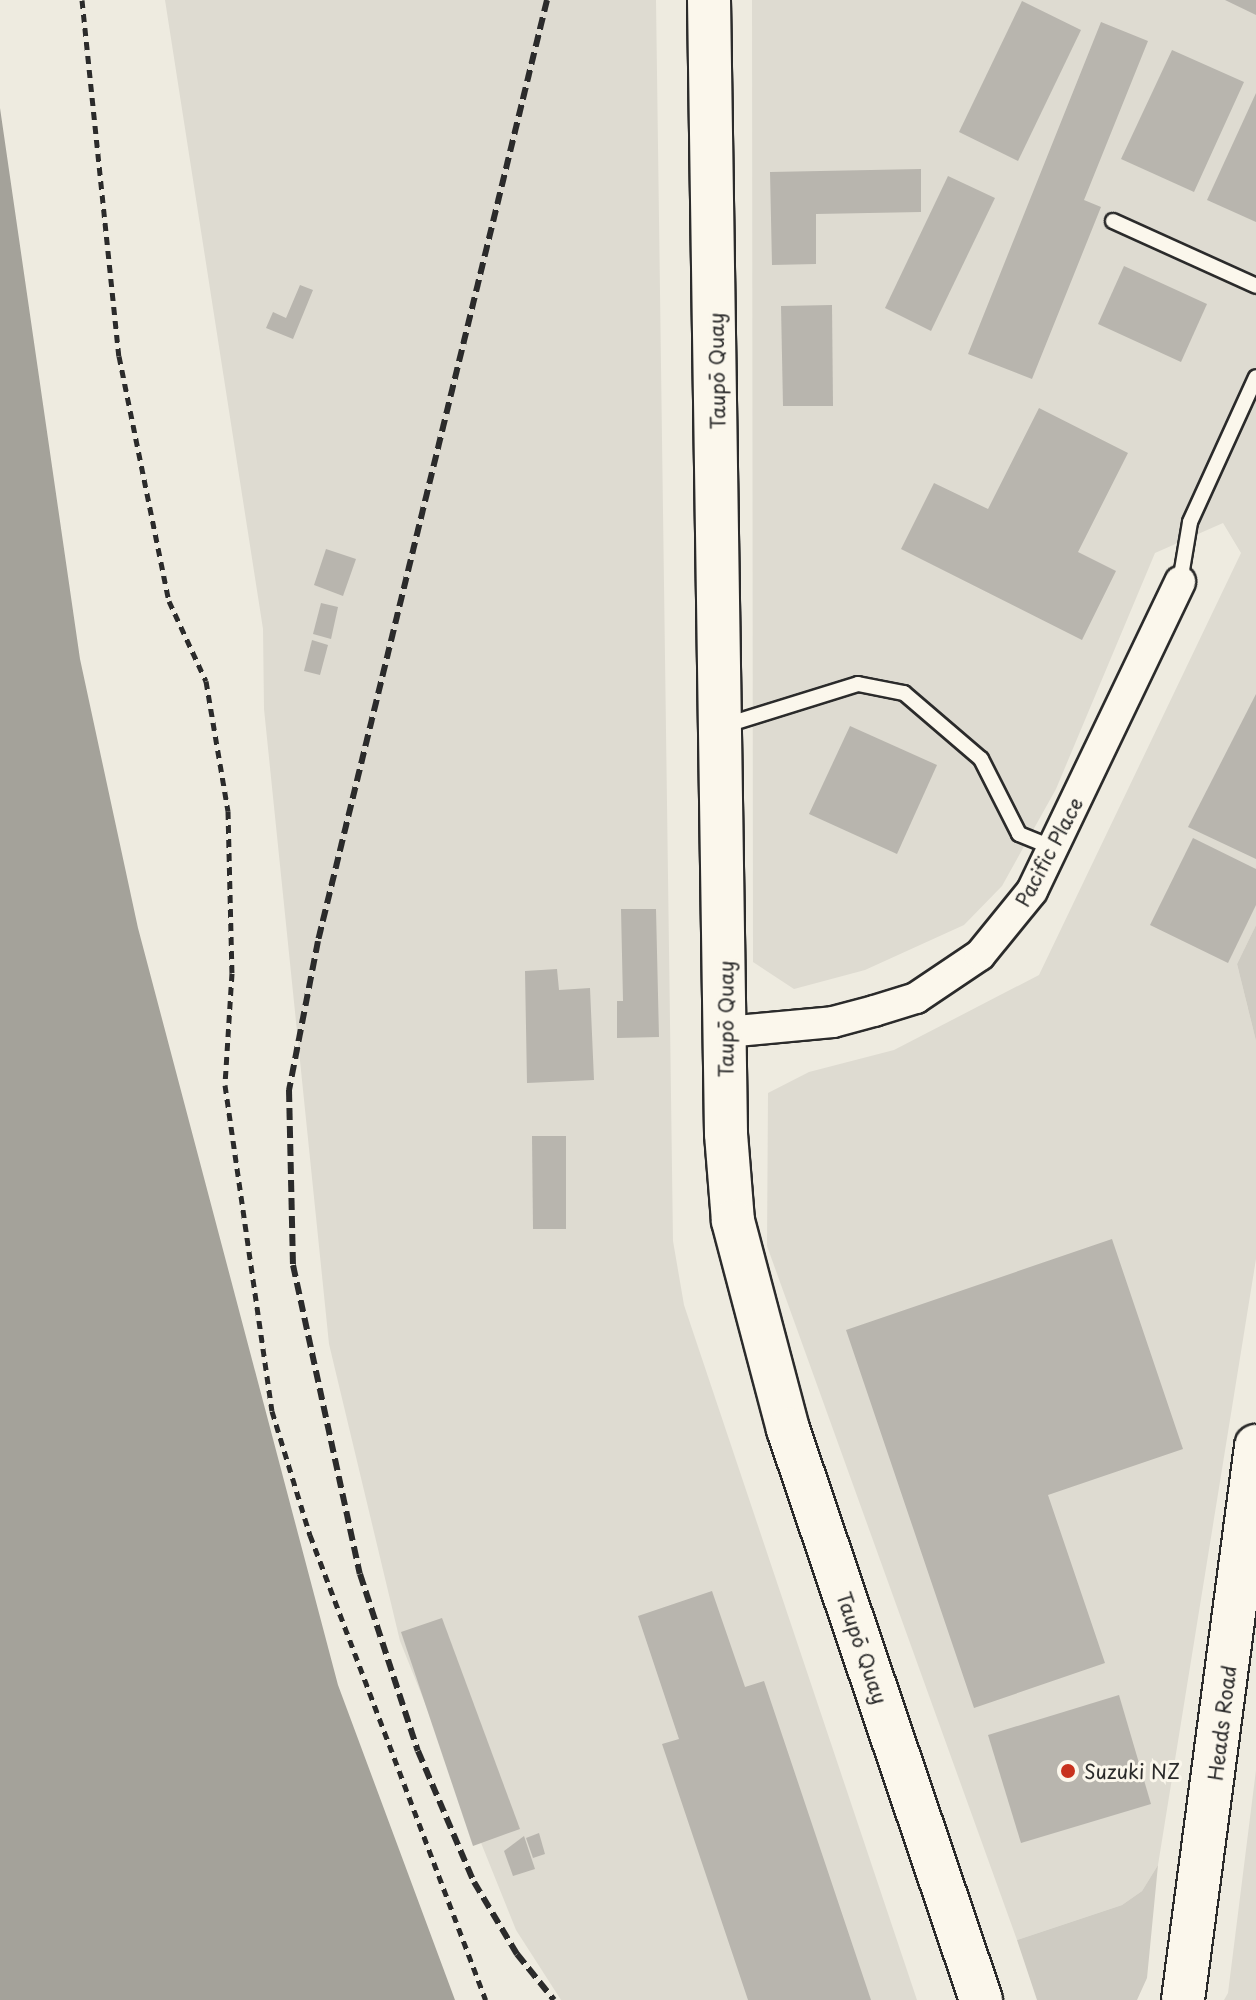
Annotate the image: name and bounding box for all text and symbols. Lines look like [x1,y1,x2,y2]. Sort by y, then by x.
street label: Taupō Quay [704,312,730,430]
street label: Pacific Place [1010,793,1088,911]
street label: Taupō Quay [714,961,738,1077]
street label: Taupō Quay [832,1589,892,1707]
street label: Heads Road [1203,1665,1241,1781]
place label: Suzuki NZ [1084,1759,1181,1783]
marker: Suzuki NZ [1059,1762,1077,1780]

